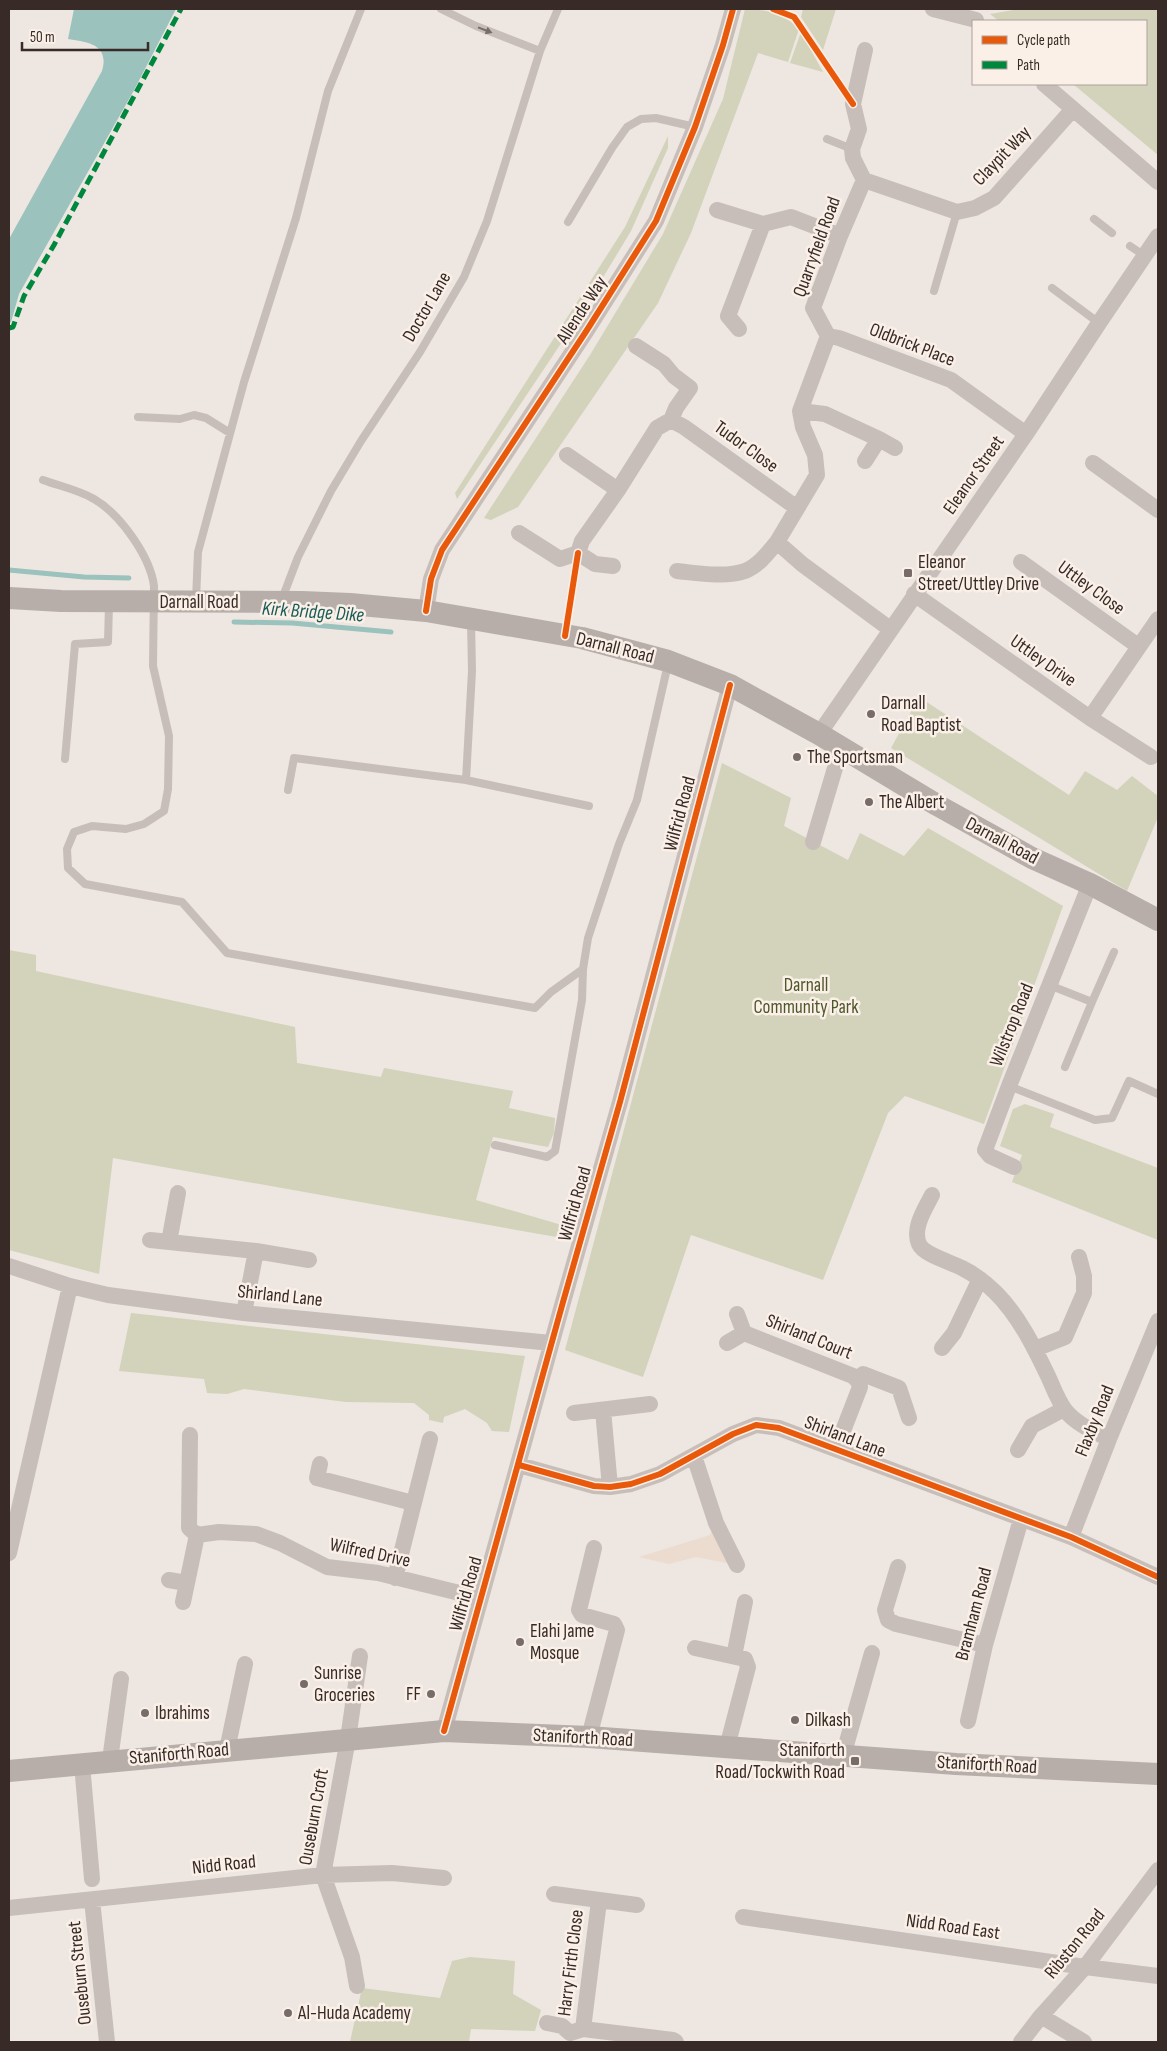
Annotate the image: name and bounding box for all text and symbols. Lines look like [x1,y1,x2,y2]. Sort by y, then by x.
scale bar [22,20,149,52]
legend [972,20,1147,85]
one-way arrow [478,26,493,34]
text: 50 m [30,28,55,47]
text: Cycle path [1017,31,1070,50]
text: Path [1017,56,1040,75]
street label: Claypit Way [968,121,1036,191]
street label: Quarryfield Road [788,194,846,300]
street label: Doctor Lane [398,268,456,346]
street label: Allende Way [551,271,613,349]
street label: Oldbrick Place [866,318,958,372]
street label: Tudor Close [709,416,783,478]
street label: Eleanor Street [939,431,1010,519]
place label: Eleanor Street/Uttley Drive [918,551,1039,596]
street label: Uttley Close [1053,556,1129,620]
marker: Eleanor Street/Uttley Drive [902,567,914,579]
street label: Darnall Road [159,591,239,614]
water label: Kirk Bridge Dike [261,596,365,628]
street label: Darnall Road [574,627,656,669]
street label: Uttley Drive [1005,630,1081,692]
place label: Darnall Road Baptist [881,692,962,737]
marker: Darnall Road Baptist [865,708,877,720]
place label: The Sportsman [807,746,903,769]
marker: The Sportsman [791,751,803,763]
street label: Wilfrid Road [659,774,701,854]
place label: The Albert [879,791,944,814]
marker: The Albert [863,796,875,808]
street label: Darnall Road [962,812,1042,870]
park label: Darnall Community Park [754,974,859,1019]
street label: Wilstrop Road [985,980,1039,1070]
street label: Wilfrid Road [553,1164,597,1244]
street label: Shirland Lane [236,1280,324,1312]
street label: Shirland Court [762,1309,856,1365]
street label: Flaxby Road [1070,1382,1120,1460]
street label: Shirland Lane [801,1411,889,1463]
street label: Wilfred Drive [328,1533,412,1573]
street label: Wilfrid Road [444,1554,488,1634]
street label: Bramham Road [951,1565,997,1663]
place label: Elahi Jame Mosque [530,1620,594,1665]
marker: Elahi Jame Mosque [514,1636,526,1648]
place label: Sunrise Groceries [314,1662,375,1707]
marker: Sunrise Groceries [298,1678,310,1690]
place label: FF [406,1683,421,1706]
marker: FF [425,1688,437,1700]
place label: Ibrahims [155,1702,210,1725]
marker: Ibrahims [139,1707,151,1719]
place label: Dilkash [805,1709,851,1732]
marker: Dilkash [789,1714,801,1726]
street label: Staniforth Road [532,1724,634,1752]
street label: Staniforth Road [128,1738,230,1770]
place label: Staniforth Road/Tockwith Road [715,1739,845,1784]
street label: Staniforth Road [936,1751,1038,1779]
marker: Staniforth Road/Tockwith Road [849,1755,861,1767]
street label: Ouseburn Croft [294,1767,334,1867]
street label: Nidd Road [191,1850,257,1880]
street label: Ribston Road [1040,1904,1110,1984]
street label: Harry Firth Close [553,1908,589,2018]
street label: Nidd Road East [905,1909,1001,1945]
street label: Ouseburn Street [63,1920,97,2026]
place label: Al-Huda Academy [297,2002,412,2025]
marker: Al-Huda Academy [282,2007,294,2019]

